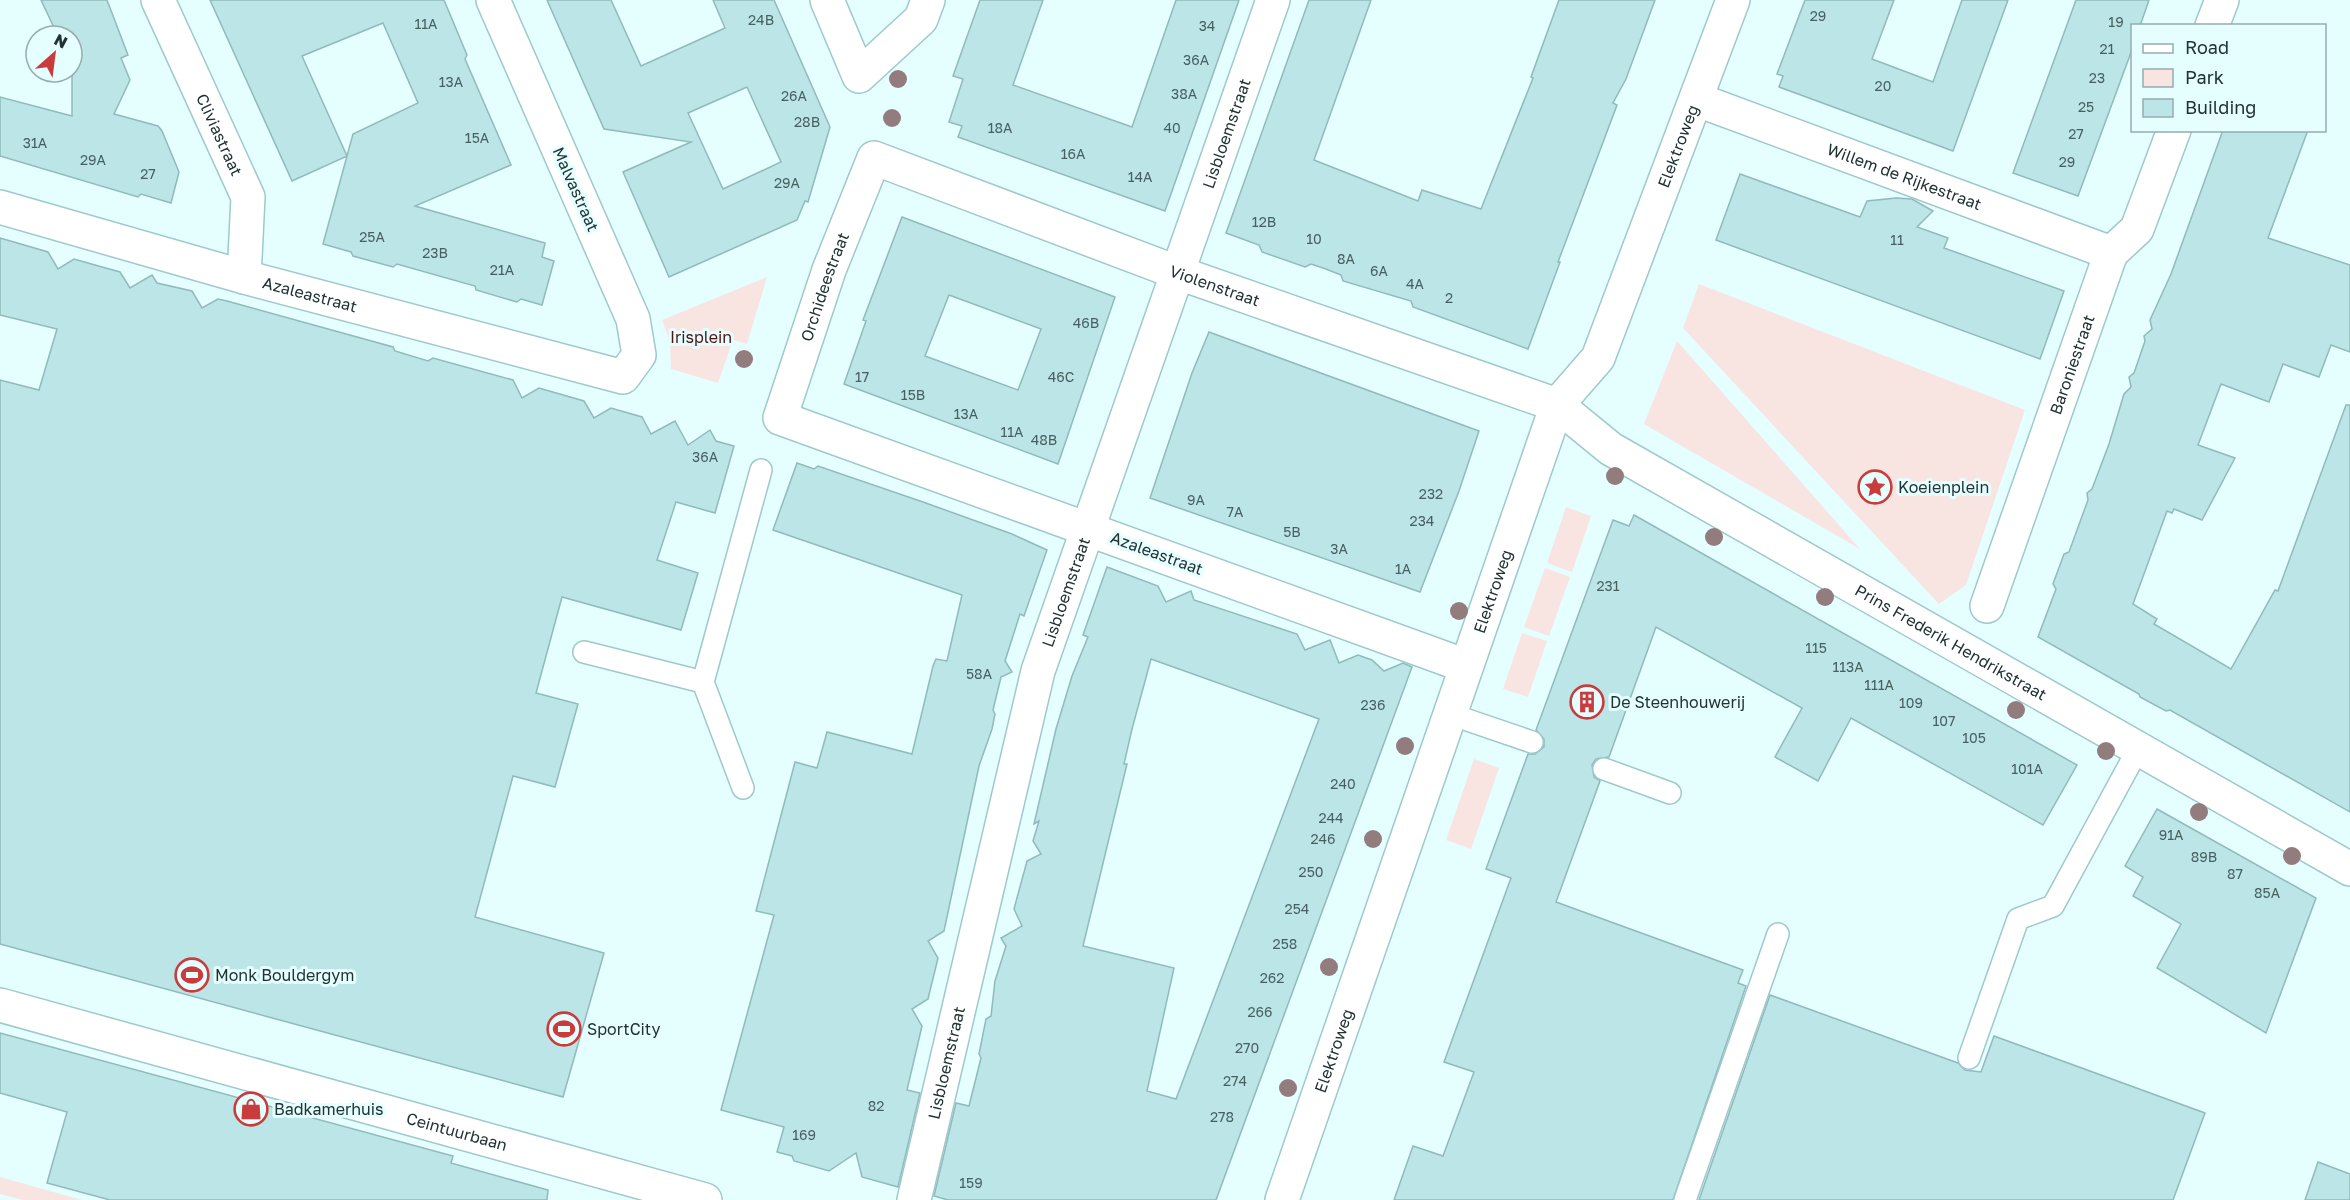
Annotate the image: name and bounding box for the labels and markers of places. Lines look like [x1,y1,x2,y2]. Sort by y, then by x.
place icon: Koeienplein [1857,469,1893,505]
place label: Koeienplein [1898,477,1989,497]
building icon: De Steenhouwerij [1569,684,1605,720]
place label: De Steenhouwerij [1610,692,1745,712]
sports icon: Monk Bouldergym [174,957,210,993]
place label: Monk Bouldergym [215,965,354,985]
sports icon: SportCity [546,1011,582,1047]
place label: SportCity [587,1019,661,1039]
shop icon: Badkamerhuis [233,1091,269,1127]
place label: Badkamerhuis [274,1099,384,1119]

